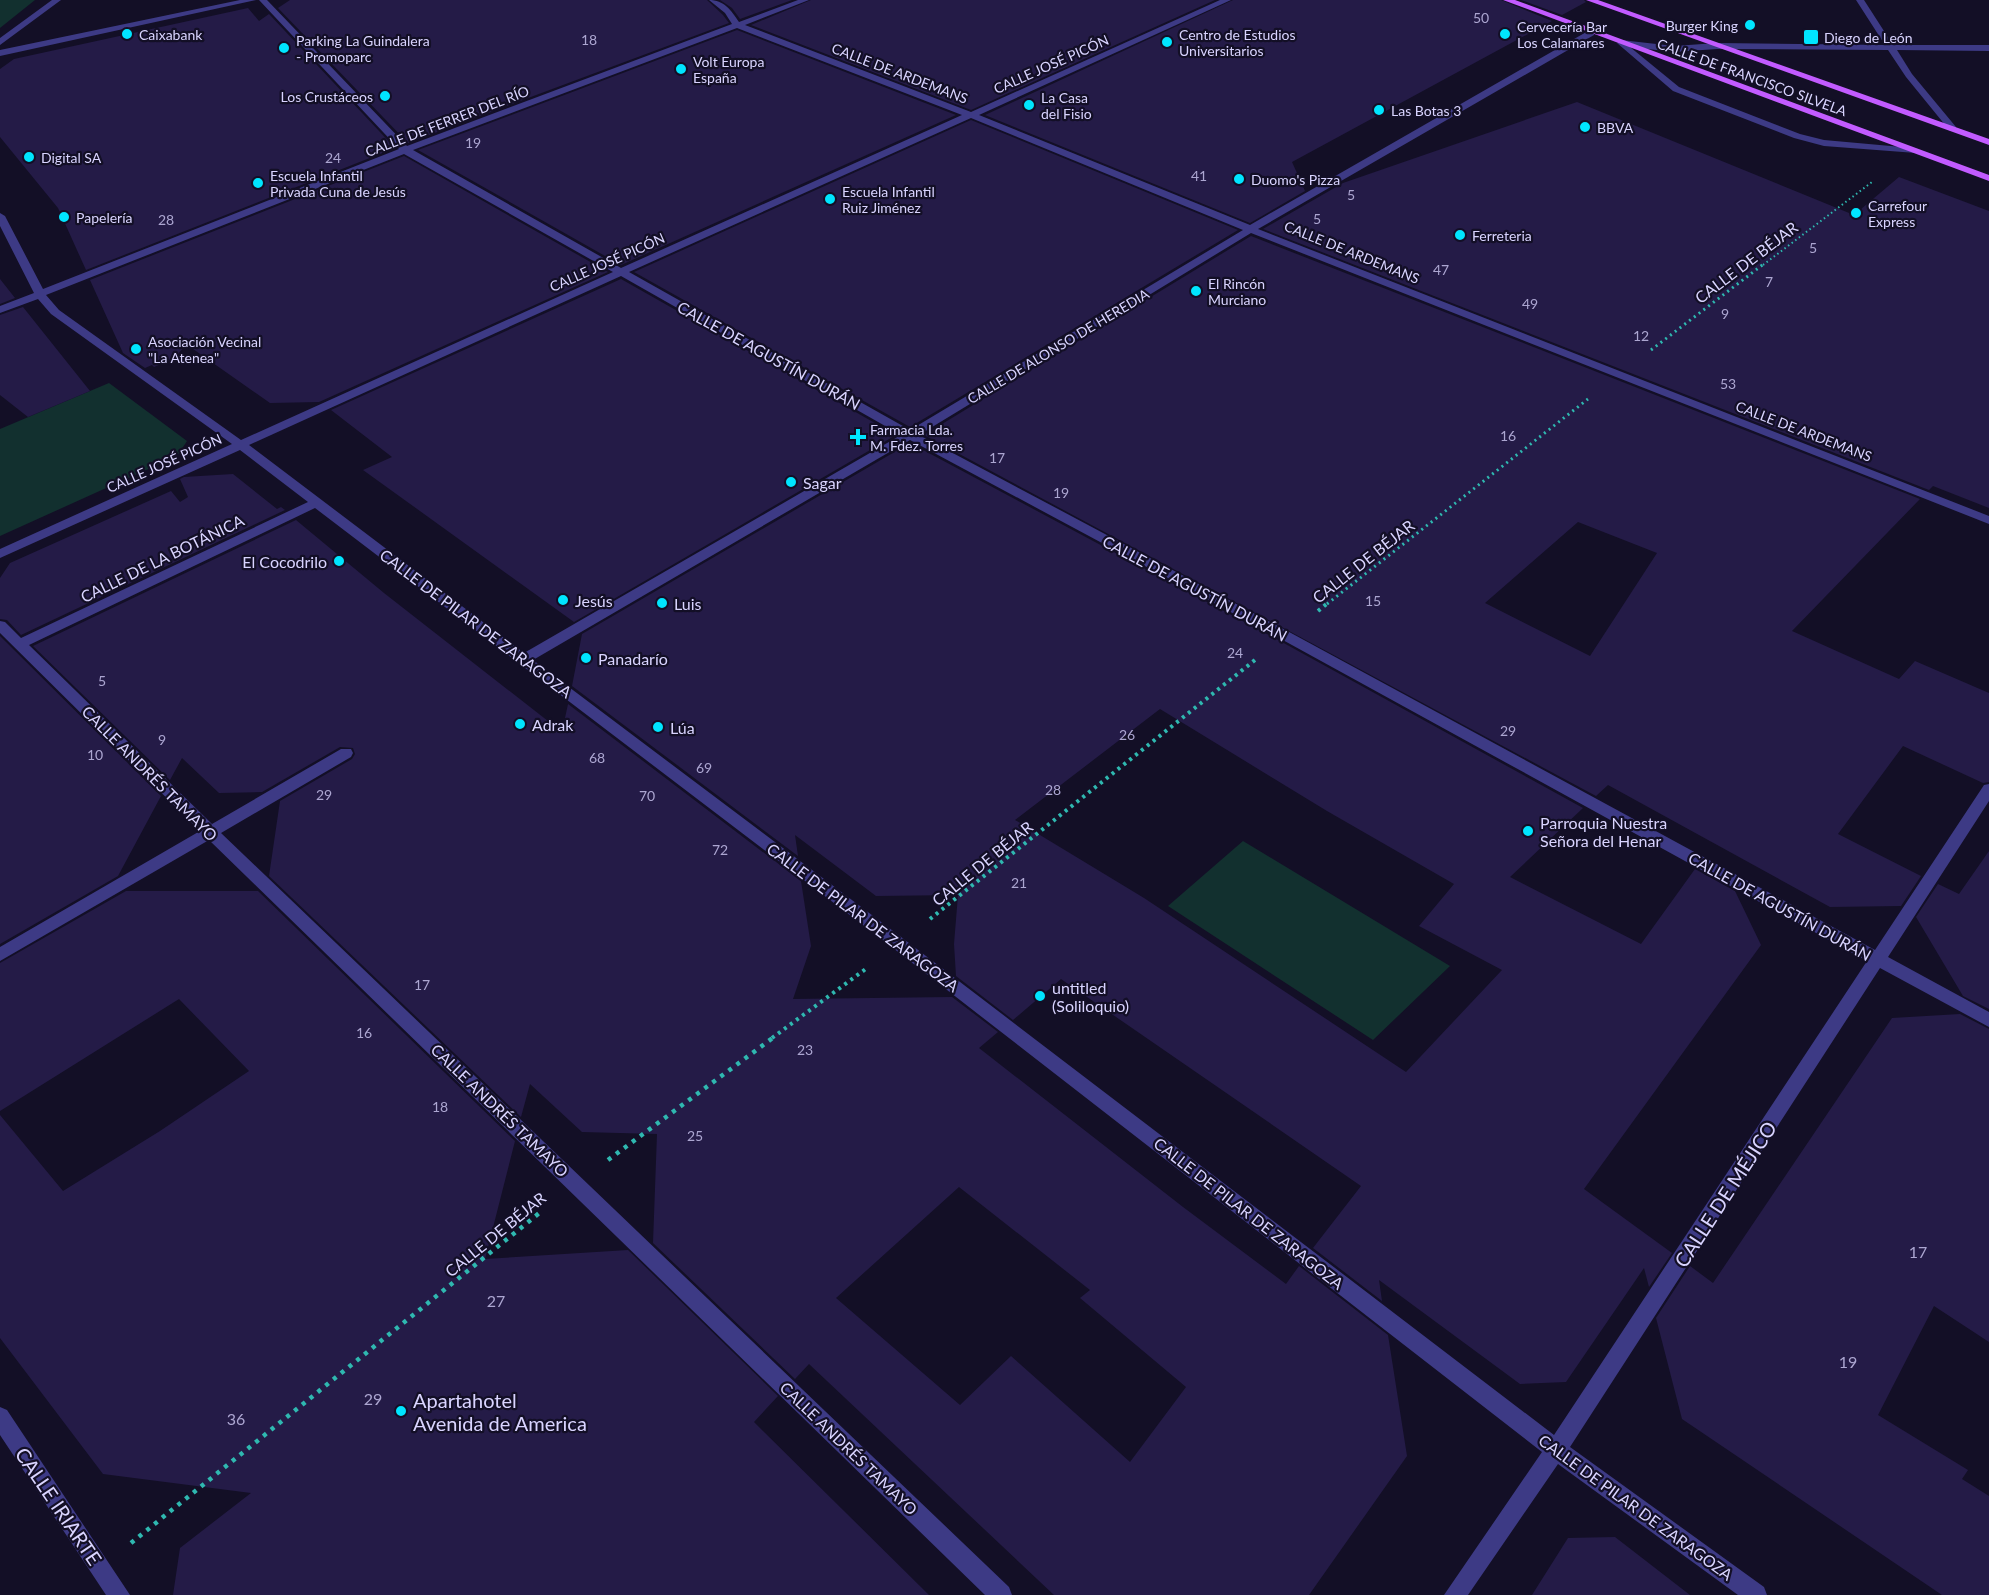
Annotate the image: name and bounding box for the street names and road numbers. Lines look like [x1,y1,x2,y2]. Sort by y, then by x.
street label: CALLE JOSÉ PICÓN [991,31,1111,97]
street label: CALLE DE FRANCISCO SILVELA [1655,35,1850,119]
street label: CALLE DE ARDEMANS [830,39,970,107]
street label: CALLE DE FERRER DEL RÍO [363,82,531,160]
street label: CALLE DE ARDEMANS [1282,217,1422,287]
street label: CALLE DE BÉJAR [1691,217,1801,307]
street label: CALLE JOSÉ PICÓN [547,229,667,295]
street label: CALLE DE ALONSO DE HEREDIA [964,285,1152,407]
street label: CALLE DE AGUSTÍN DURÁN [674,297,864,413]
street label: CALLE DE ARDEMANS [1734,397,1874,465]
street label: CALLE JOSÉ PICÓN [104,430,224,496]
street label: CALLE DE LA BOTÁNICA [77,510,247,606]
street label: CALLE DE BÉJAR [1308,515,1418,607]
street label: CALLE DE AGUSTÍN DURÁN [1100,531,1290,645]
street label: CALLE DE PILAR DE ZARAGOZA [376,545,576,701]
street label: CALLE ANDRÉS TAMAYO [78,701,222,845]
street label: CALLE DE BÉJAR [928,817,1036,909]
street label: CALLE DE PILAR DE ZARAGOZA [763,839,963,995]
street label: CALLE DE AGUSTÍN DURÁN [1685,848,1875,964]
street label: CALLE ANDRÉS TAMAYO [427,1039,573,1181]
street label: CALLE DE MÉJICO [1669,1116,1781,1272]
street label: CALLE DE PILAR DE ZARAGOZA [1150,1133,1348,1293]
street label: CALLE DE BÉJAR [441,1188,549,1280]
street label: CALLE ANDRÉS TAMAYO [776,1377,922,1519]
street label: CALLE DE PILAR DE ZARAGOZA [1535,1430,1737,1584]
street label: CALLE IRIARTE [11,1443,107,1569]

